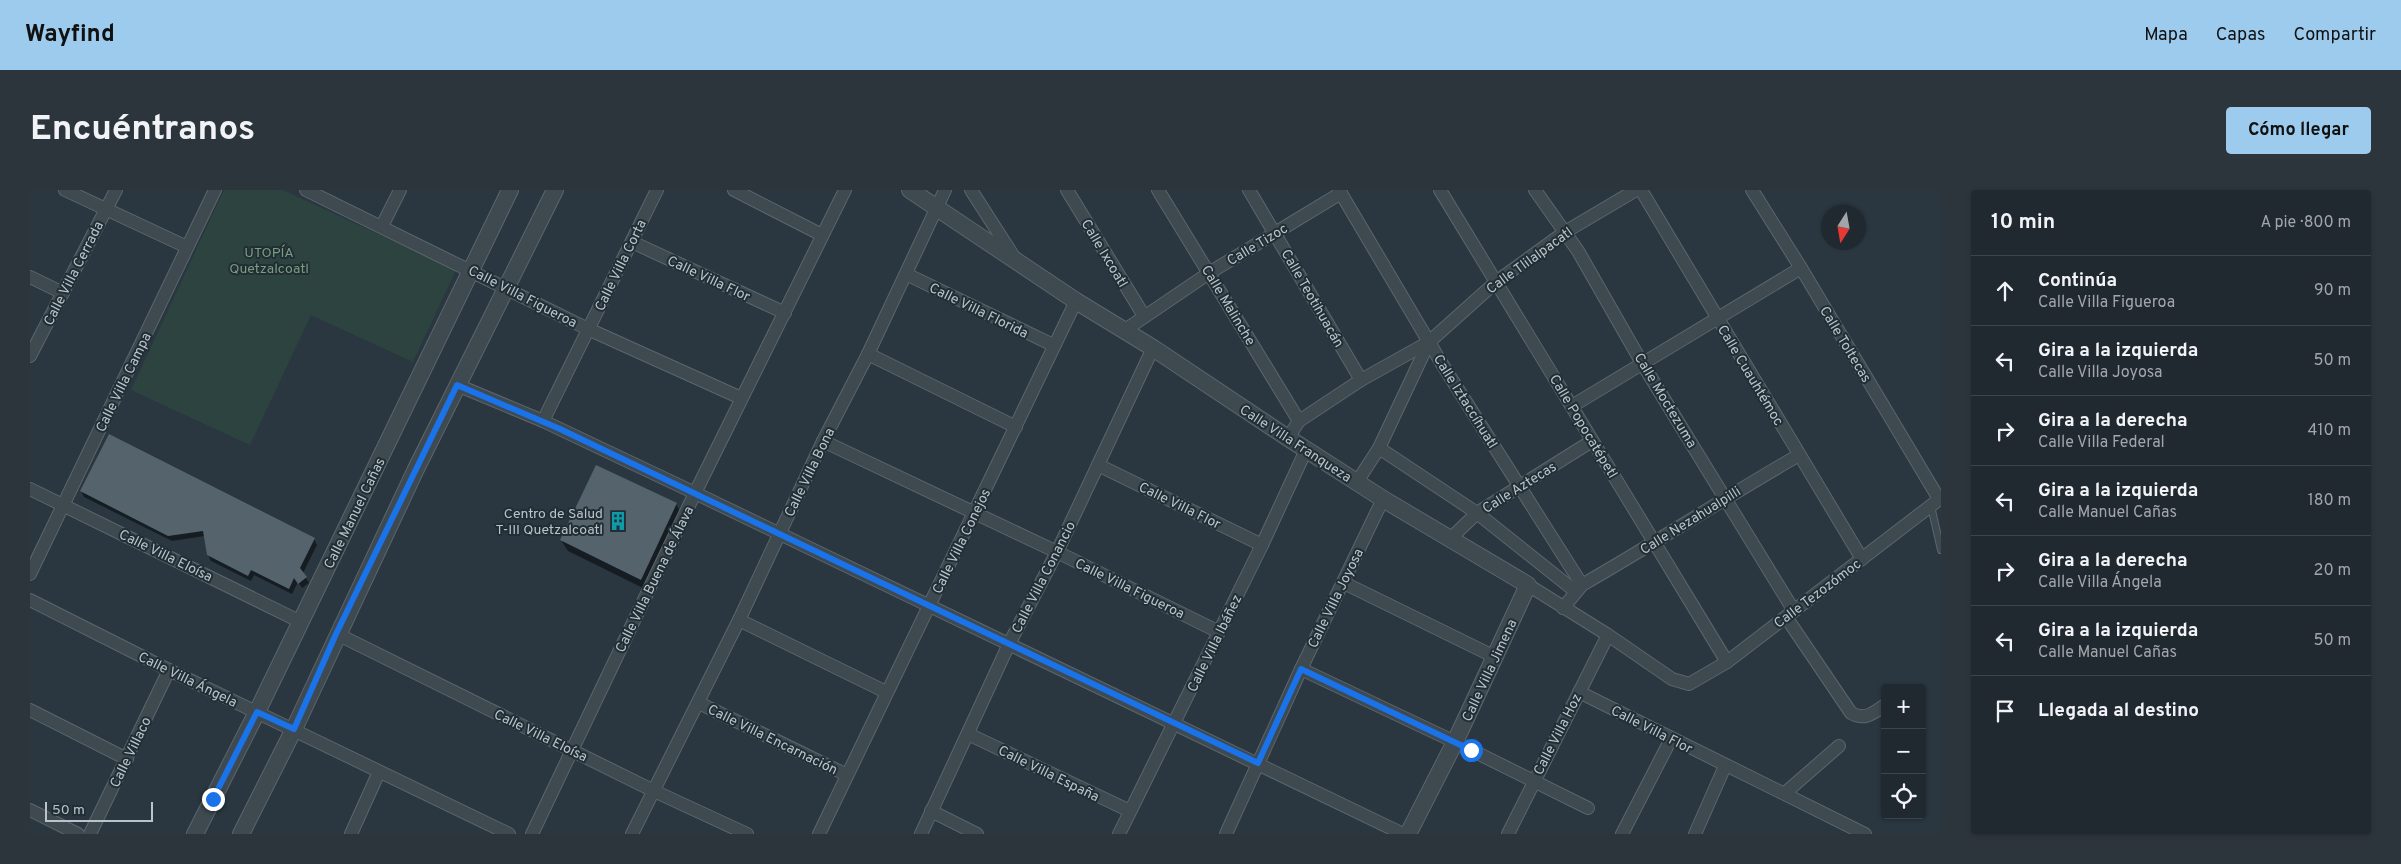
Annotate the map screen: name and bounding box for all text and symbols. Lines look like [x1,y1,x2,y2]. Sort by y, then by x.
text: Wayfind [25,20,115,50]
text: Mapa [2144,24,2188,47]
text: Capas [2216,24,2265,47]
text: Compartir [2293,24,2376,47]
button: Cómo llegar [2226,107,2371,154]
text: Encuéntranos [30,108,255,152]
north arrow [1821,205,1866,250]
text: 10 min [1991,209,2055,236]
text: A pie · 800 m [2260,213,2351,233]
street label: Calle Villa Corta [592,217,651,314]
street label: Calle Ixcoatl [1077,217,1131,291]
street label: Calle Villa Cerrada [41,219,108,329]
street label: Calle Tizoc [1224,221,1291,270]
street label: Calle Tlilalpacatl [1483,224,1576,298]
park label: UTOPÍA Quetzalcoatl [229,244,309,278]
street label: Calle Teotihuacán [1277,247,1347,351]
street label: Calle Villa Flor [664,253,753,306]
street label: Calle Villa Figueroa [465,263,580,332]
street label: Calle Malinche [1197,263,1258,349]
text: Continúa [2038,269,2117,293]
icon: ahead [1991,277,2019,305]
street label: Calle Villa Florida [926,280,1031,343]
text: 90 m [2314,281,2351,301]
text: Calle Villa Figueroa [2038,293,2175,313]
street label: Calle Toltecas [1815,303,1874,386]
street label: Calle Cuauhtémoc [1713,322,1786,429]
street label: Calle Villa Campa [93,330,156,435]
text: Gira a la izquierda [2038,339,2198,363]
icon: left [1991,347,2019,375]
street label: Calle Moctezuma [1630,350,1700,451]
text: 50 m [2314,351,2351,371]
street label: Calle Iztaccíhuatl [1429,352,1500,452]
text: Calle Villa Joyosa [2038,363,2162,383]
street label: Calle Popocatépetl [1545,372,1620,482]
street label: Calle Villa Franqueza [1236,402,1354,487]
text: Gira a la derecha [2038,409,2188,433]
icon: right [1991,417,2019,445]
text: 410 m [2308,421,2351,441]
street label: Calle Villa Bona [781,425,839,520]
text: Calle Villa Federal [2038,433,2165,453]
street label: Calle Manuel Cañas [321,455,390,572]
street label: Calle Aztecas [1480,459,1560,518]
street label: Calle Villa Flor [1135,479,1224,534]
text: Gira a la izquierda [2038,479,2198,503]
street label: Calle Nezahualpilli [1637,483,1744,559]
street label: Calle Villa Conejos [930,486,995,597]
icon: left [1991,487,2019,515]
text: 180 m [2308,491,2351,511]
street label: Calle Villa Buena de Álava [612,503,698,656]
text: Calle Manuel Cañas [2038,503,2177,523]
place label: Centro de Salud T-III Quetzalcoatl [495,506,603,539]
building icon: Centro de Salud T-III Quetzalcoatl [607,510,629,532]
street label: Calle Villa Conancio [1009,519,1080,637]
street label: Calle Villa Eloísa [116,526,215,586]
street label: Calle Villa Joyosa [1305,546,1368,651]
text: Gira a la derecha [2038,549,2188,573]
street label: Calle Villa Figueroa [1072,555,1187,623]
street label: Calle Tezozómoc [1771,556,1865,633]
icon: right [1991,557,2019,585]
text: 20 m [2314,561,2351,581]
text: Calle Villa Ángela [2038,573,2162,593]
street label: Calle Villa Ibáñez [1184,592,1246,695]
street label: Calle Villa Jimena [1459,617,1522,725]
text: Gira a la izquierda [2038,619,2198,643]
icon: left [1991,627,2019,655]
text: 50 m [2314,631,2351,651]
text: Calle Manuel Cañas [2038,643,2177,663]
street label: Calle Villa Ángela [135,648,240,712]
map controls [1881,684,1926,819]
button: + [1881,684,1926,729]
street label: Calle Villa Hoz [1531,691,1586,778]
icon: arrive [1991,697,2019,725]
text: Llegada al destino [2038,699,2199,723]
street label: Calle Villa Encarnación [704,701,840,779]
street label: Calle Villa Flor [1608,702,1696,758]
street label: Calle Villa Eloísa [491,706,590,766]
street label: Calle Villaco [107,714,156,791]
button: − [1881,729,1926,774]
route start [1460,739,1483,762]
street label: Calle Villa España [995,743,1102,806]
button: locate [1881,774,1926,819]
route end [202,788,225,811]
scale bar [45,799,152,822]
text: 50 m [52,802,85,819]

